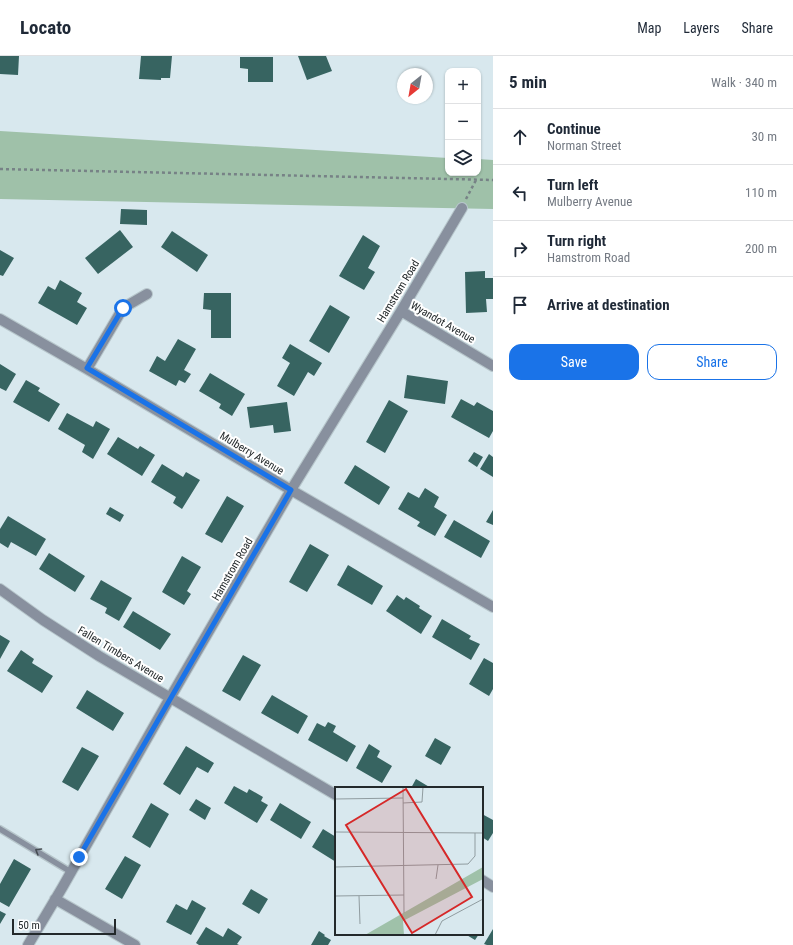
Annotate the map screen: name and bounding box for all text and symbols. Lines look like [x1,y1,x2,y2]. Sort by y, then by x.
text: Locato [20,16,71,39]
text: Map [637,20,661,36]
text: Layers [683,20,720,36]
text: Share [742,20,773,36]
north arrow [397,68,433,104]
map controls [445,68,481,176]
button: + [445,68,481,104]
text: 5 min [509,72,547,92]
text: Walk · 340 m [711,75,777,90]
button: − [445,104,481,140]
text: Continue [547,120,601,138]
icon: ahead [509,126,531,148]
text: 30 m [751,129,777,144]
text: Norman Street [547,138,621,153]
button: layers [445,140,481,176]
text: Turn left [547,176,598,194]
icon: left [509,182,531,204]
text: 110 m [745,185,777,200]
text: Mulberry Avenue [547,194,632,209]
text: Turn right [547,232,606,250]
icon: right [509,238,531,260]
text: 200 m [745,241,777,256]
text: Hamstrom Road [547,250,630,265]
street label: Hamstrom Road [375,258,422,325]
icon: arrive [509,294,531,316]
text: Arrive at destination [547,296,670,314]
route start [114,299,132,317]
street label: Wyandot Avenue [408,299,477,346]
button: Save [509,344,639,380]
button: Share [647,344,777,380]
street label: Mulberry Avenue [217,429,286,478]
street label: Hamstrom Road [209,536,256,603]
street label: Fallen Timbers Avenue [75,624,166,685]
inset map [335,787,483,935]
route end [70,848,88,866]
one-way arrow [35,849,42,856]
scale bar [12,917,116,936]
text: 50 m [18,919,40,932]

